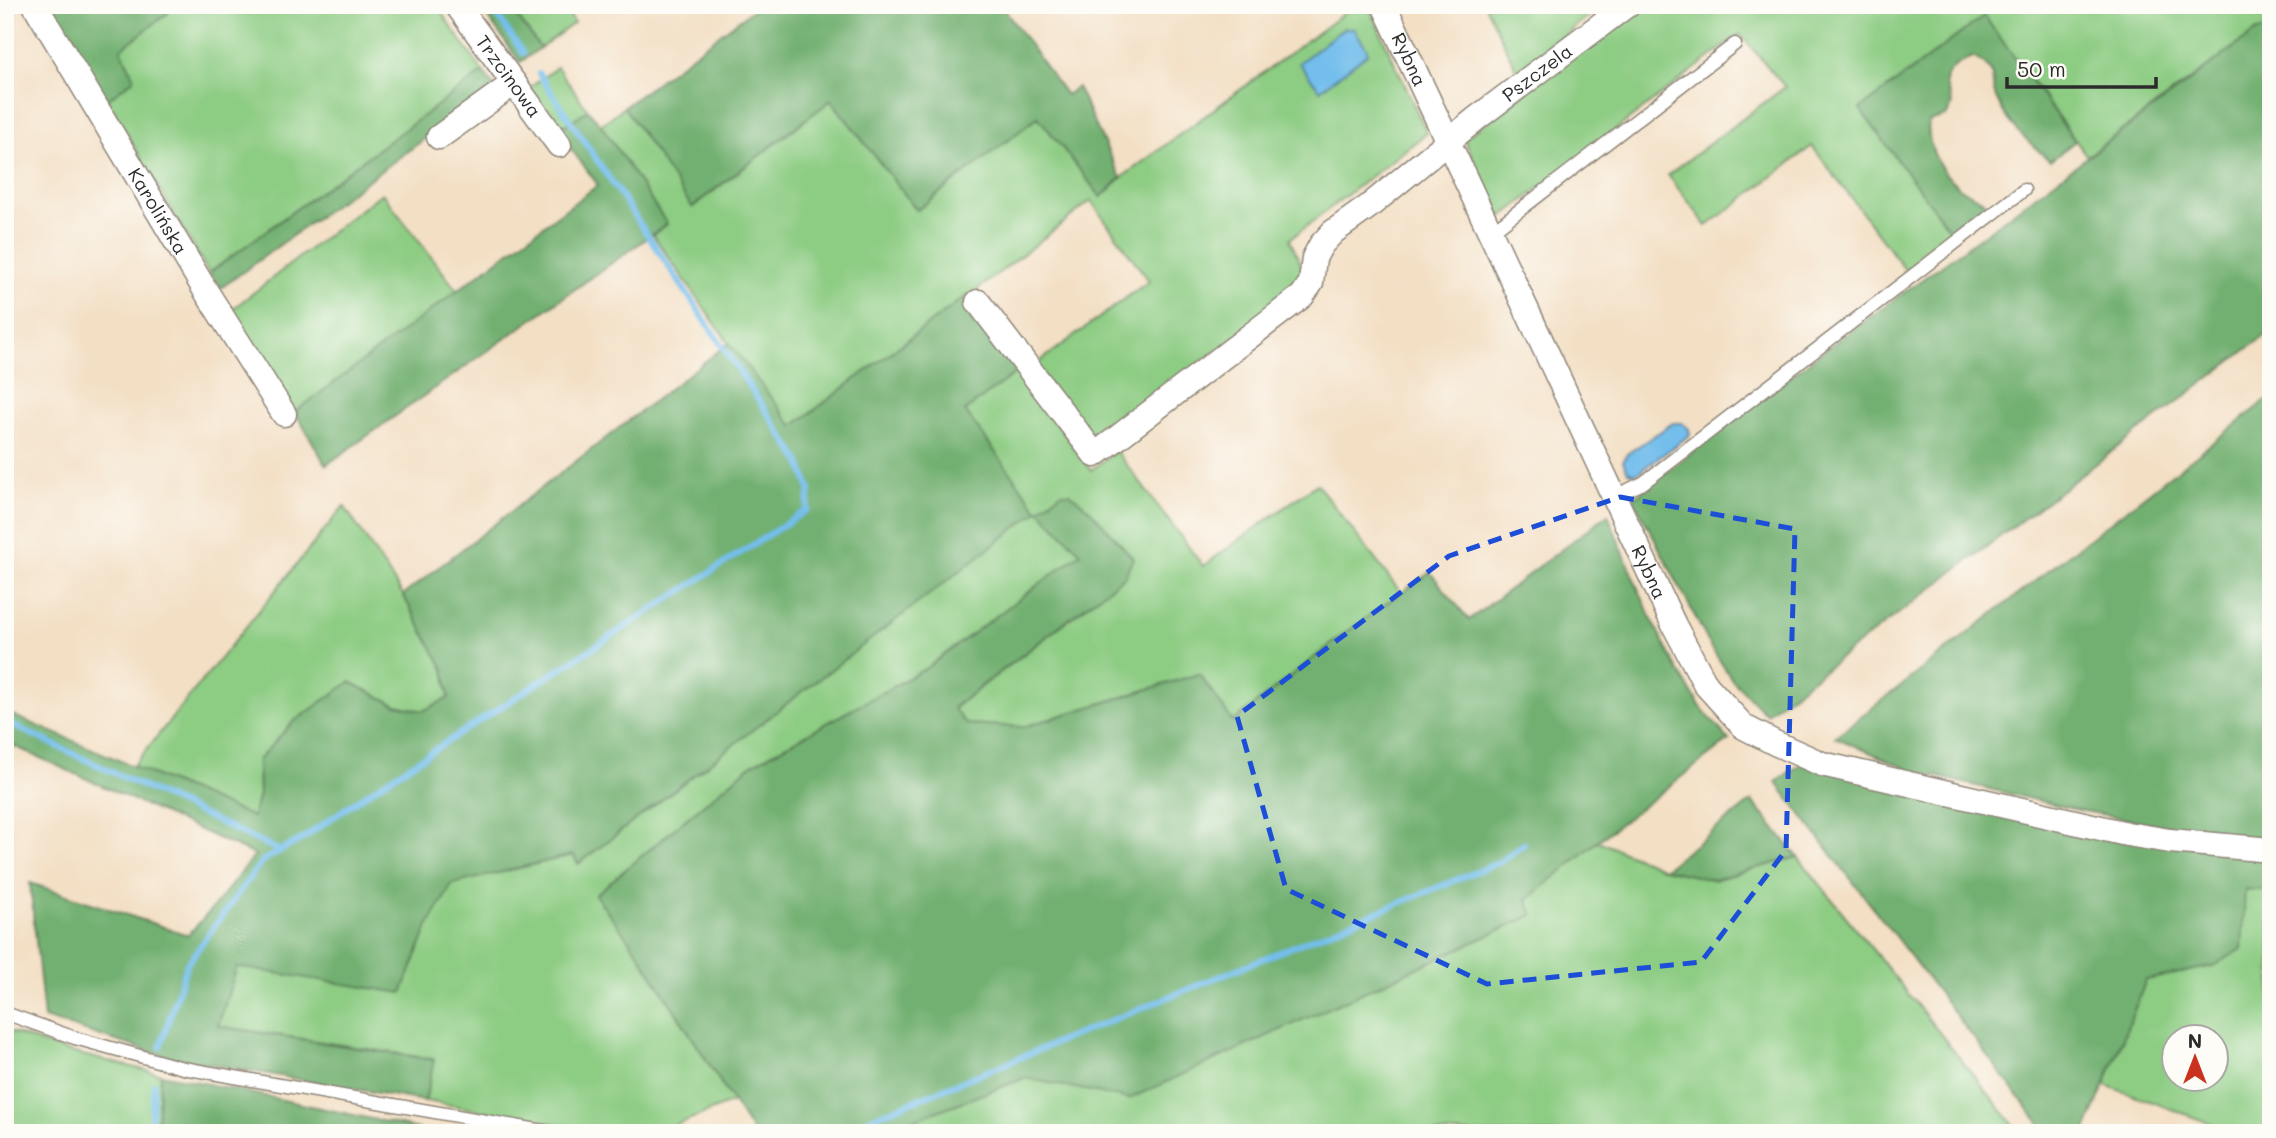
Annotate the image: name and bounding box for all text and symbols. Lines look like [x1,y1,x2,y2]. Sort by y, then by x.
street label: Rybna [1387,28,1433,90]
street label: Trzcinowa [471,30,548,122]
street label: Pszczela [1497,38,1577,107]
scale bar [2007,46,2155,90]
text: 50 m [2017,55,2066,82]
street label: Karolińska [123,163,194,259]
street label: Rybna [1626,541,1673,603]
north arrow [2160,1023,2230,1092]
text: N [2188,1028,2202,1053]

